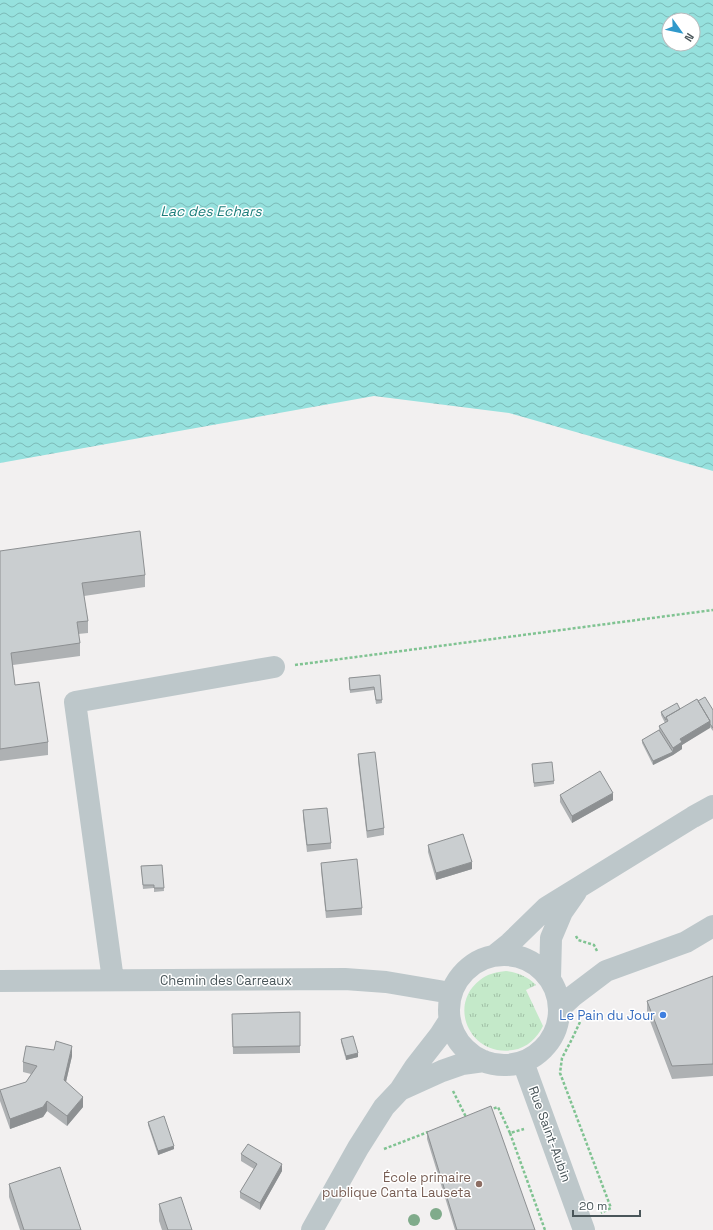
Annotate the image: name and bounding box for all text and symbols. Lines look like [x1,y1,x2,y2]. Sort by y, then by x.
north arrow [661,12,701,52]
text: N [682,31,697,44]
water label: Lac des Echars [160,202,262,220]
street label: Chemin des Carreaux [160,972,292,989]
place label: Le Pain du Jour [559,1007,655,1024]
marker: Le Pain du Jour [658,1010,668,1020]
street label: Rue Saint-Aubin [525,1084,575,1184]
place label: École primaire publique Canta Lauseta [322,1169,472,1201]
marker: École primaire publique Canta Lauseta [474,1179,484,1189]
scale bar [573,1192,640,1218]
text: 20 m [579,1198,607,1214]

